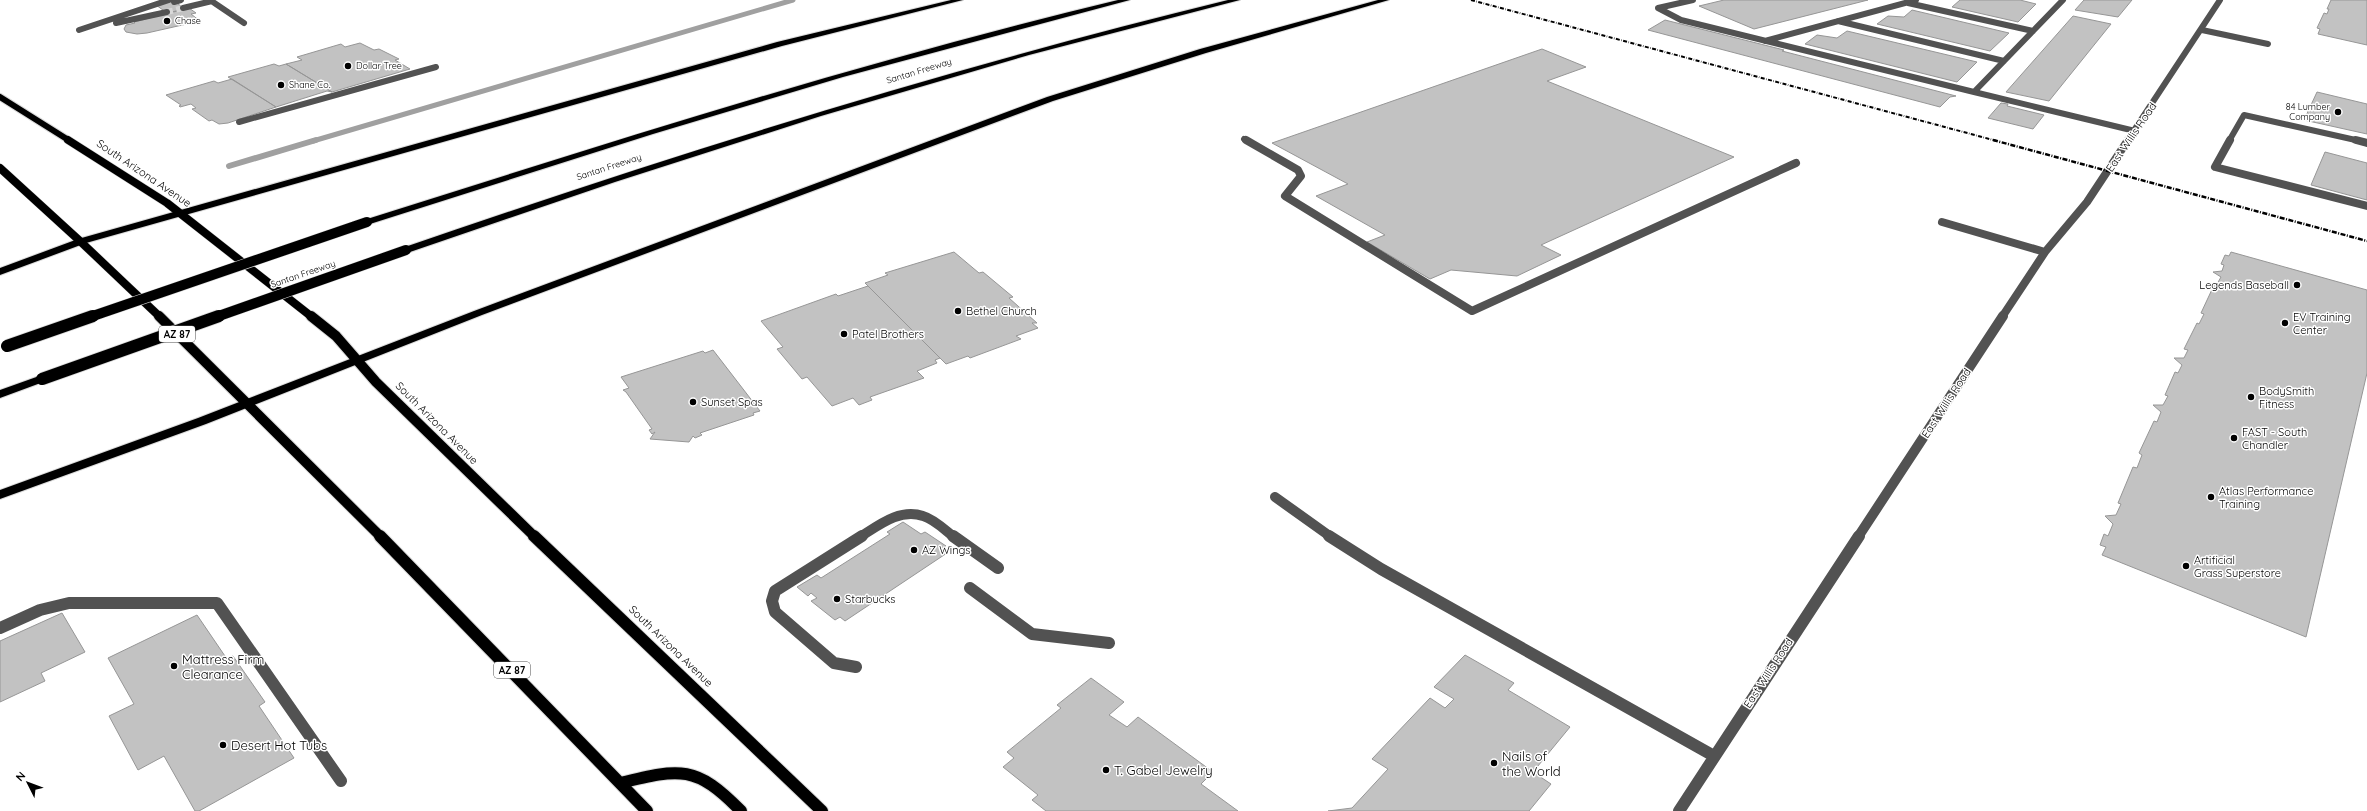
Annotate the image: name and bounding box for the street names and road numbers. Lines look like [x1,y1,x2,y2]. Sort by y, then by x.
street label: Santan Freeway [885,55,953,86]
street label: East Willis Road [2103,100,2159,174]
street label: South Arizona Avenue [94,136,194,210]
street label: Santan Freeway [575,151,643,182]
street label: Santan Freeway [269,257,337,290]
road number: AZ 87 [159,326,195,342]
street label: East Willis Road [1918,365,1974,441]
street label: South Arizona Avenue [393,379,481,467]
street label: South Arizona Avenue [626,602,716,690]
street label: East Willis Road [1740,635,1796,711]
road number: AZ 87 [494,662,530,678]

